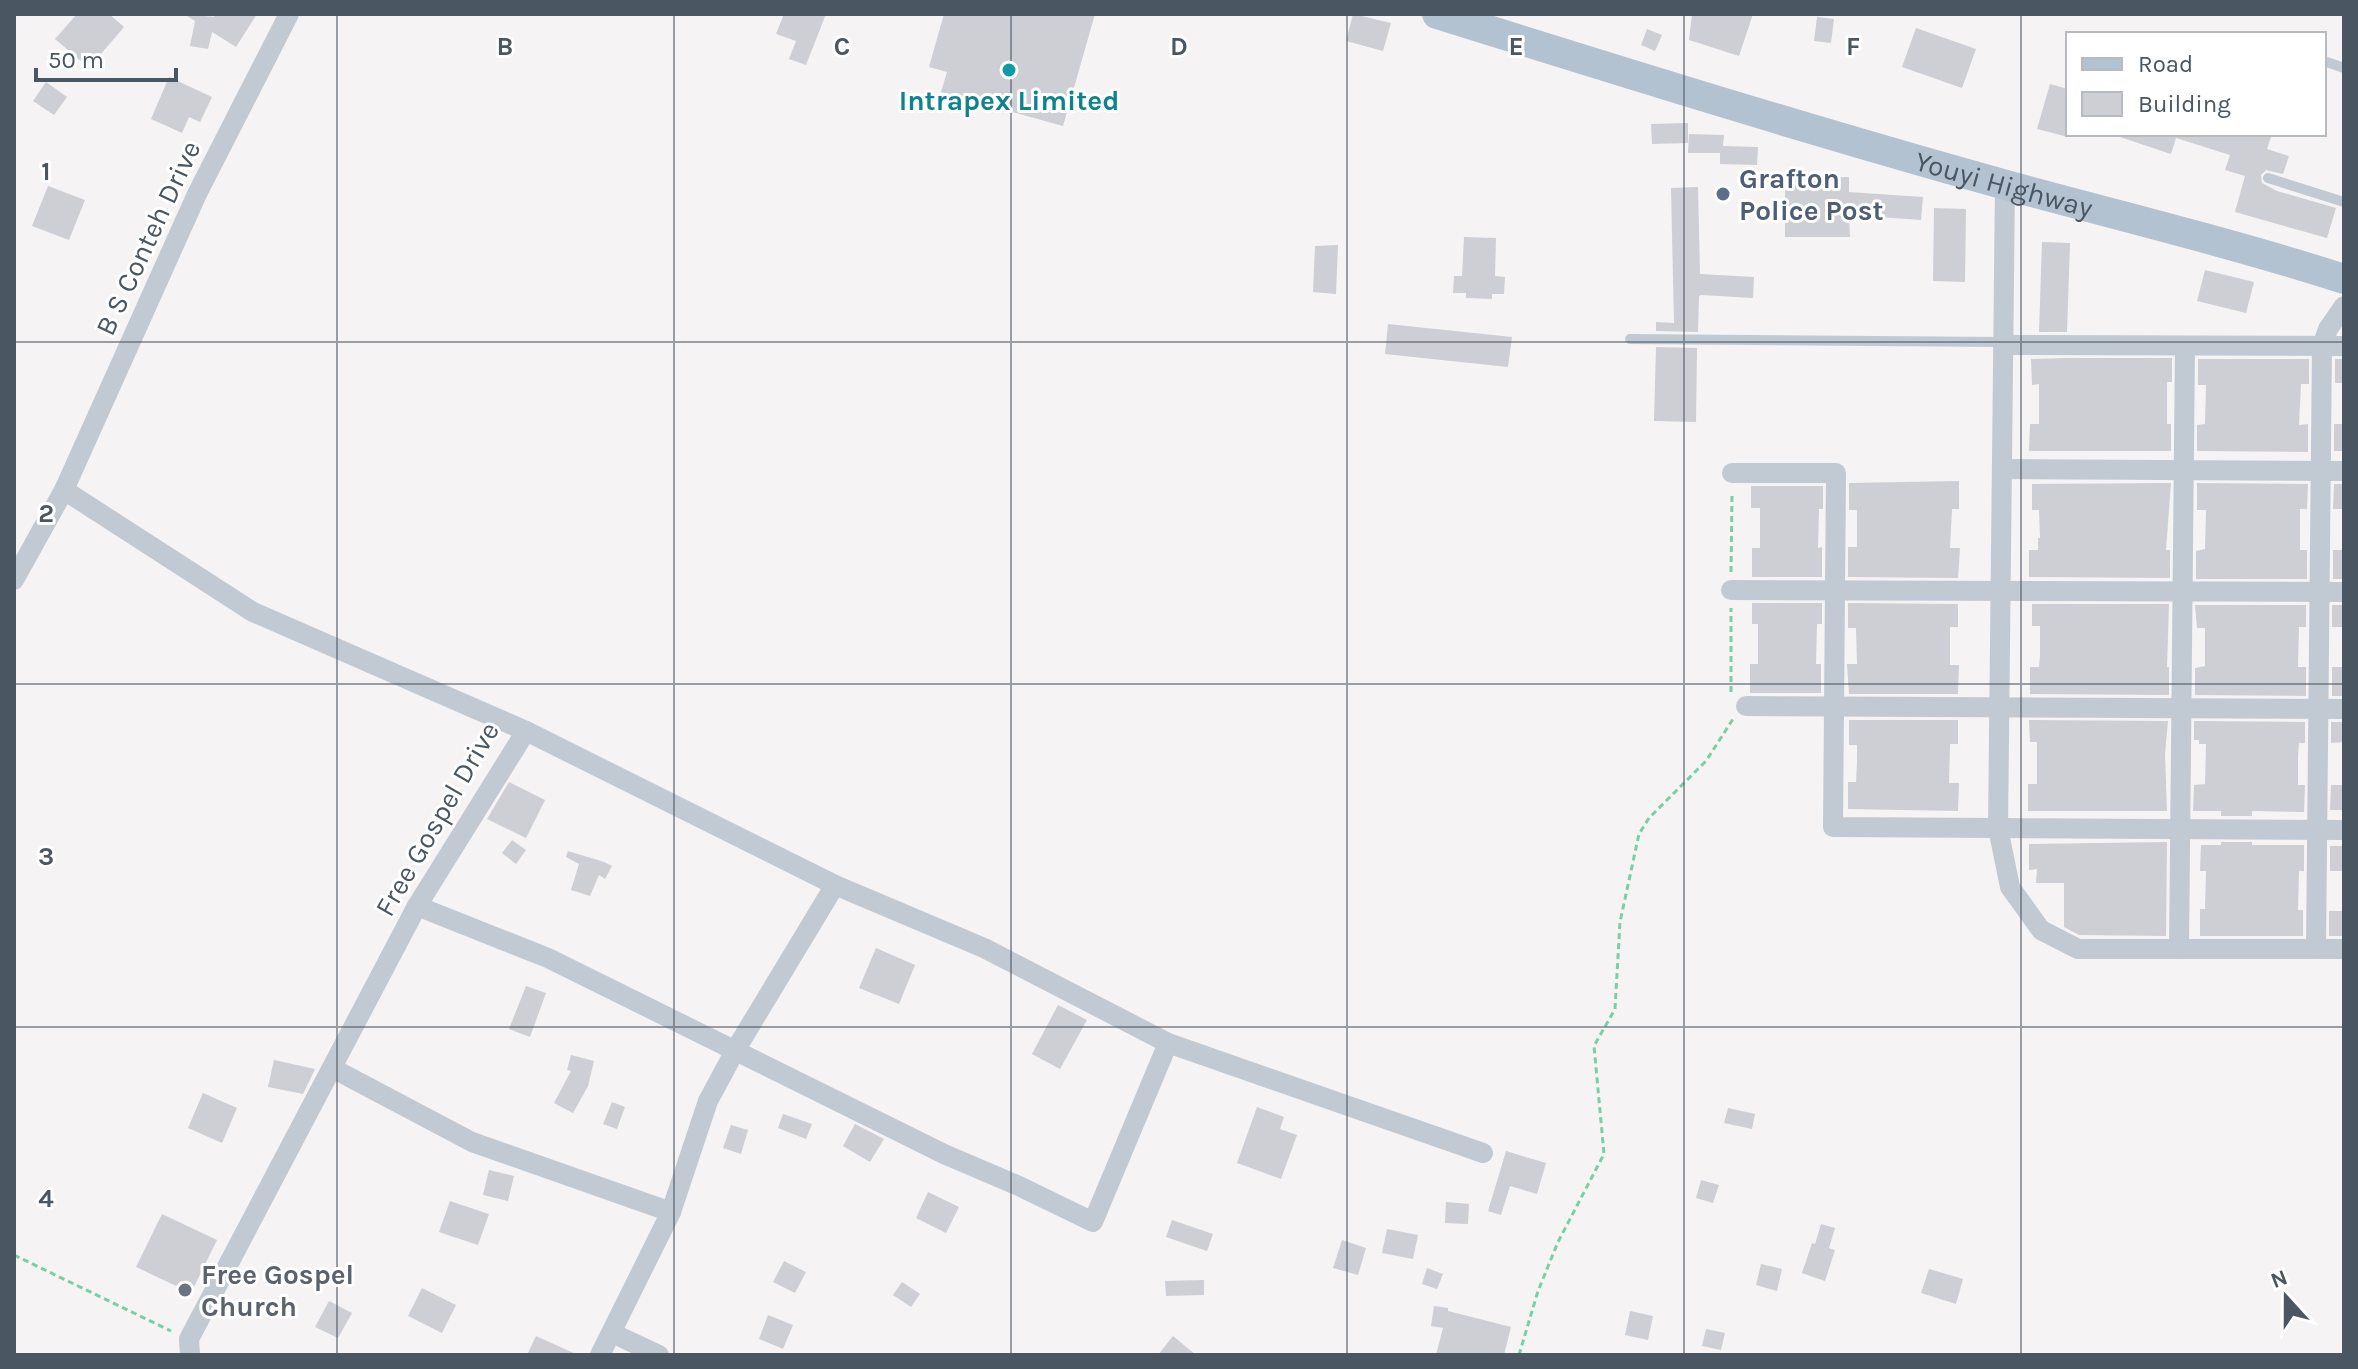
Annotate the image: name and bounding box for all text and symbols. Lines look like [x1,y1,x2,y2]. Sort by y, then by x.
text: B [497,31,513,62]
text: C [834,31,850,62]
text: D [1170,31,1188,62]
text: E [1508,31,1524,62]
text: F [1846,31,1860,62]
scale bar [36,32,176,82]
legend [2066,32,2326,136]
text: 50 m [48,46,104,74]
text: Road [2138,50,2193,78]
marker: Intrapex Limited [1000,61,1018,79]
place label: Intrapex Limited [899,84,1119,117]
text: Building [2138,90,2231,118]
street label: B S Conteh Drive [88,135,208,341]
street label: Youyi Highway [1912,144,2096,224]
text: 1 [41,156,51,187]
place label: Grafton Police Post [1739,162,1883,227]
marker: Grafton Police Post [1714,185,1732,203]
text: 2 [38,498,54,529]
street label: Free Gospel Drive [368,716,506,922]
text: 3 [38,841,54,872]
text: 4 [38,1183,54,1214]
north arrow [2246,1257,2326,1337]
place label: Free Gospel Church [201,1258,354,1323]
text: N [2267,1264,2291,1294]
marker: Free Gospel Church [176,1281,194,1299]

